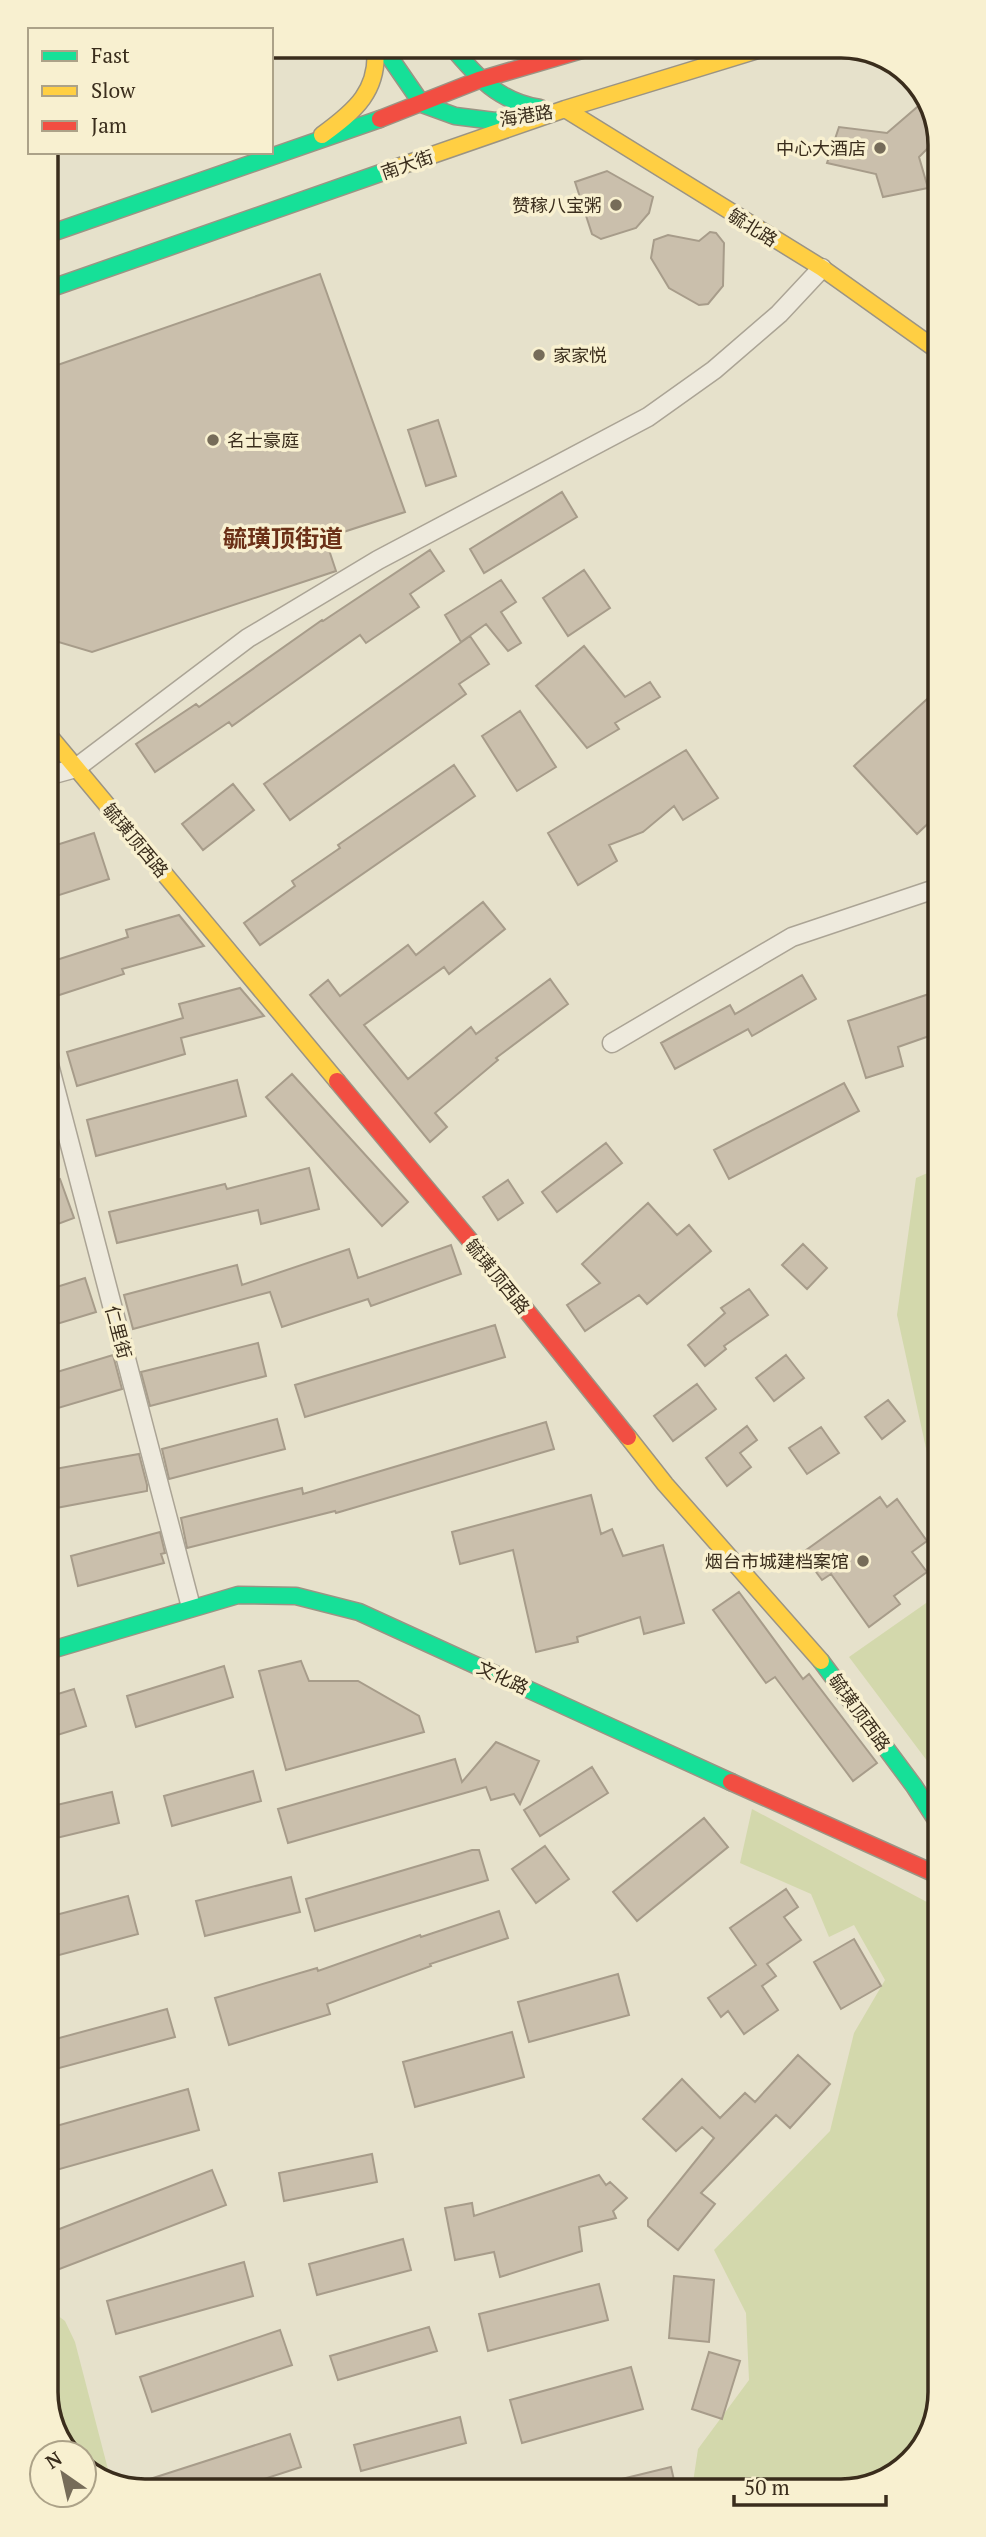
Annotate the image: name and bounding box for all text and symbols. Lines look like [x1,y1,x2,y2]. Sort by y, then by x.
legend [28,28,273,154]
text: Fast [91,41,130,69]
text: Slow [91,76,136,104]
street label: 海港路 [497,99,555,131]
text: Jam [91,111,127,139]
place label: 中心大酒店 [776,136,866,160]
marker: 中心大酒店 [872,140,888,156]
street label: 南大街 [378,144,436,184]
place label: 赞稼八宝粥 [512,193,602,217]
marker: 赞稼八宝粥 [608,197,624,213]
street label: 毓北路 [724,203,782,251]
place label: 家家悦 [553,343,607,367]
marker: 家家悦 [531,347,547,363]
place label: 名士豪庭 [227,428,299,452]
marker: 名士豪庭 [205,432,221,448]
district label: 毓璜顶街道 [223,522,343,554]
street label: 毓璜顶西路 [98,798,174,882]
street label: 毓璜顶西路 [460,1233,536,1319]
street label: 仁里街 [100,1303,138,1361]
place label: 烟台市城建档案馆 [705,1549,849,1573]
marker: 烟台市城建档案馆 [855,1553,871,1569]
street label: 文化路 [473,1655,533,1699]
street label: 毓璜顶西路 [824,1669,896,1755]
north arrow [28,2439,98,2509]
text: N [40,2445,67,2474]
scale bar [734,2464,886,2508]
text: 50 m [744,2473,790,2501]

